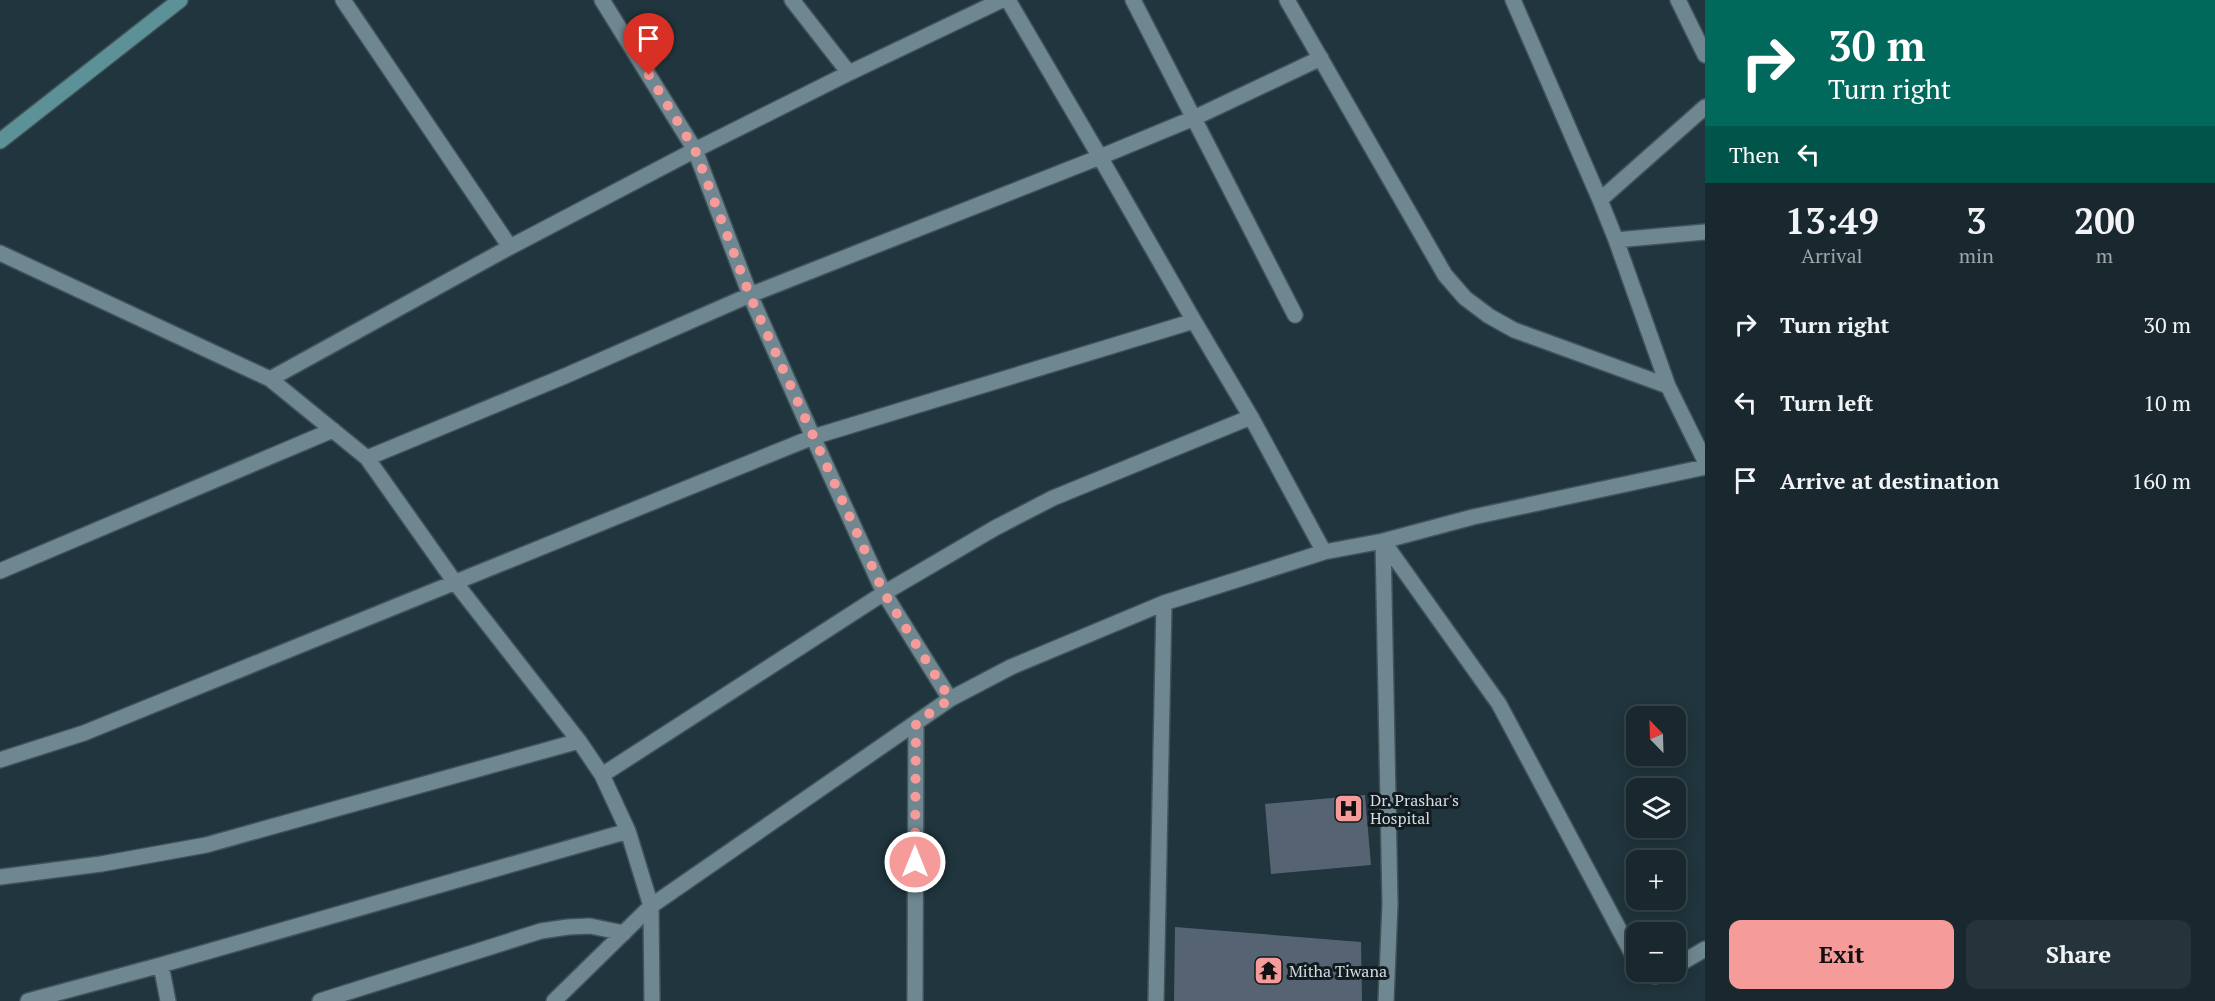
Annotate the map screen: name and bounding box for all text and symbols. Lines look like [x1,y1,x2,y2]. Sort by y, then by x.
pin [623,13,674,75]
text: 30 m [1828,17,1926,73]
icon: arrive [632,22,665,55]
icon: right [1729,24,1807,102]
text: Turn right [1828,71,1951,107]
icon: left [1792,138,1825,171]
text: Then [1729,140,1780,169]
text: 13:49 [1785,197,1879,244]
text: 3 [1966,197,1987,244]
text: 200 [2074,197,2135,244]
text: Arrival [1801,242,1863,269]
text: min [1959,242,1994,269]
text: m [2096,242,2113,269]
icon: right [1729,308,1762,341]
text: Turn right [1780,310,1889,339]
text: 30 m [2143,310,2191,339]
icon: left [1729,386,1762,419]
text: Turn left [1780,388,1873,417]
text: 10 m [2143,388,2191,417]
icon: arrive [1729,464,1762,497]
text: Arrive at destination [1780,466,1999,495]
text: 160 m [2131,466,2191,495]
north arrow [1626,706,1686,766]
map controls [1626,706,1686,982]
button: layers [1626,778,1686,838]
place label: Dr. Prashar's Hospital [1370,789,1459,829]
hospital icon: Dr. Prashar's Hospital [1333,793,1365,825]
position arrow [883,830,947,894]
button: + [1626,850,1686,910]
button: Exit [1729,920,1954,989]
button: Share [1966,920,2191,989]
button: − [1626,922,1686,982]
temple icon: Mitha Tiwana [1252,955,1284,987]
place label: Mitha Tiwana [1289,960,1387,982]

